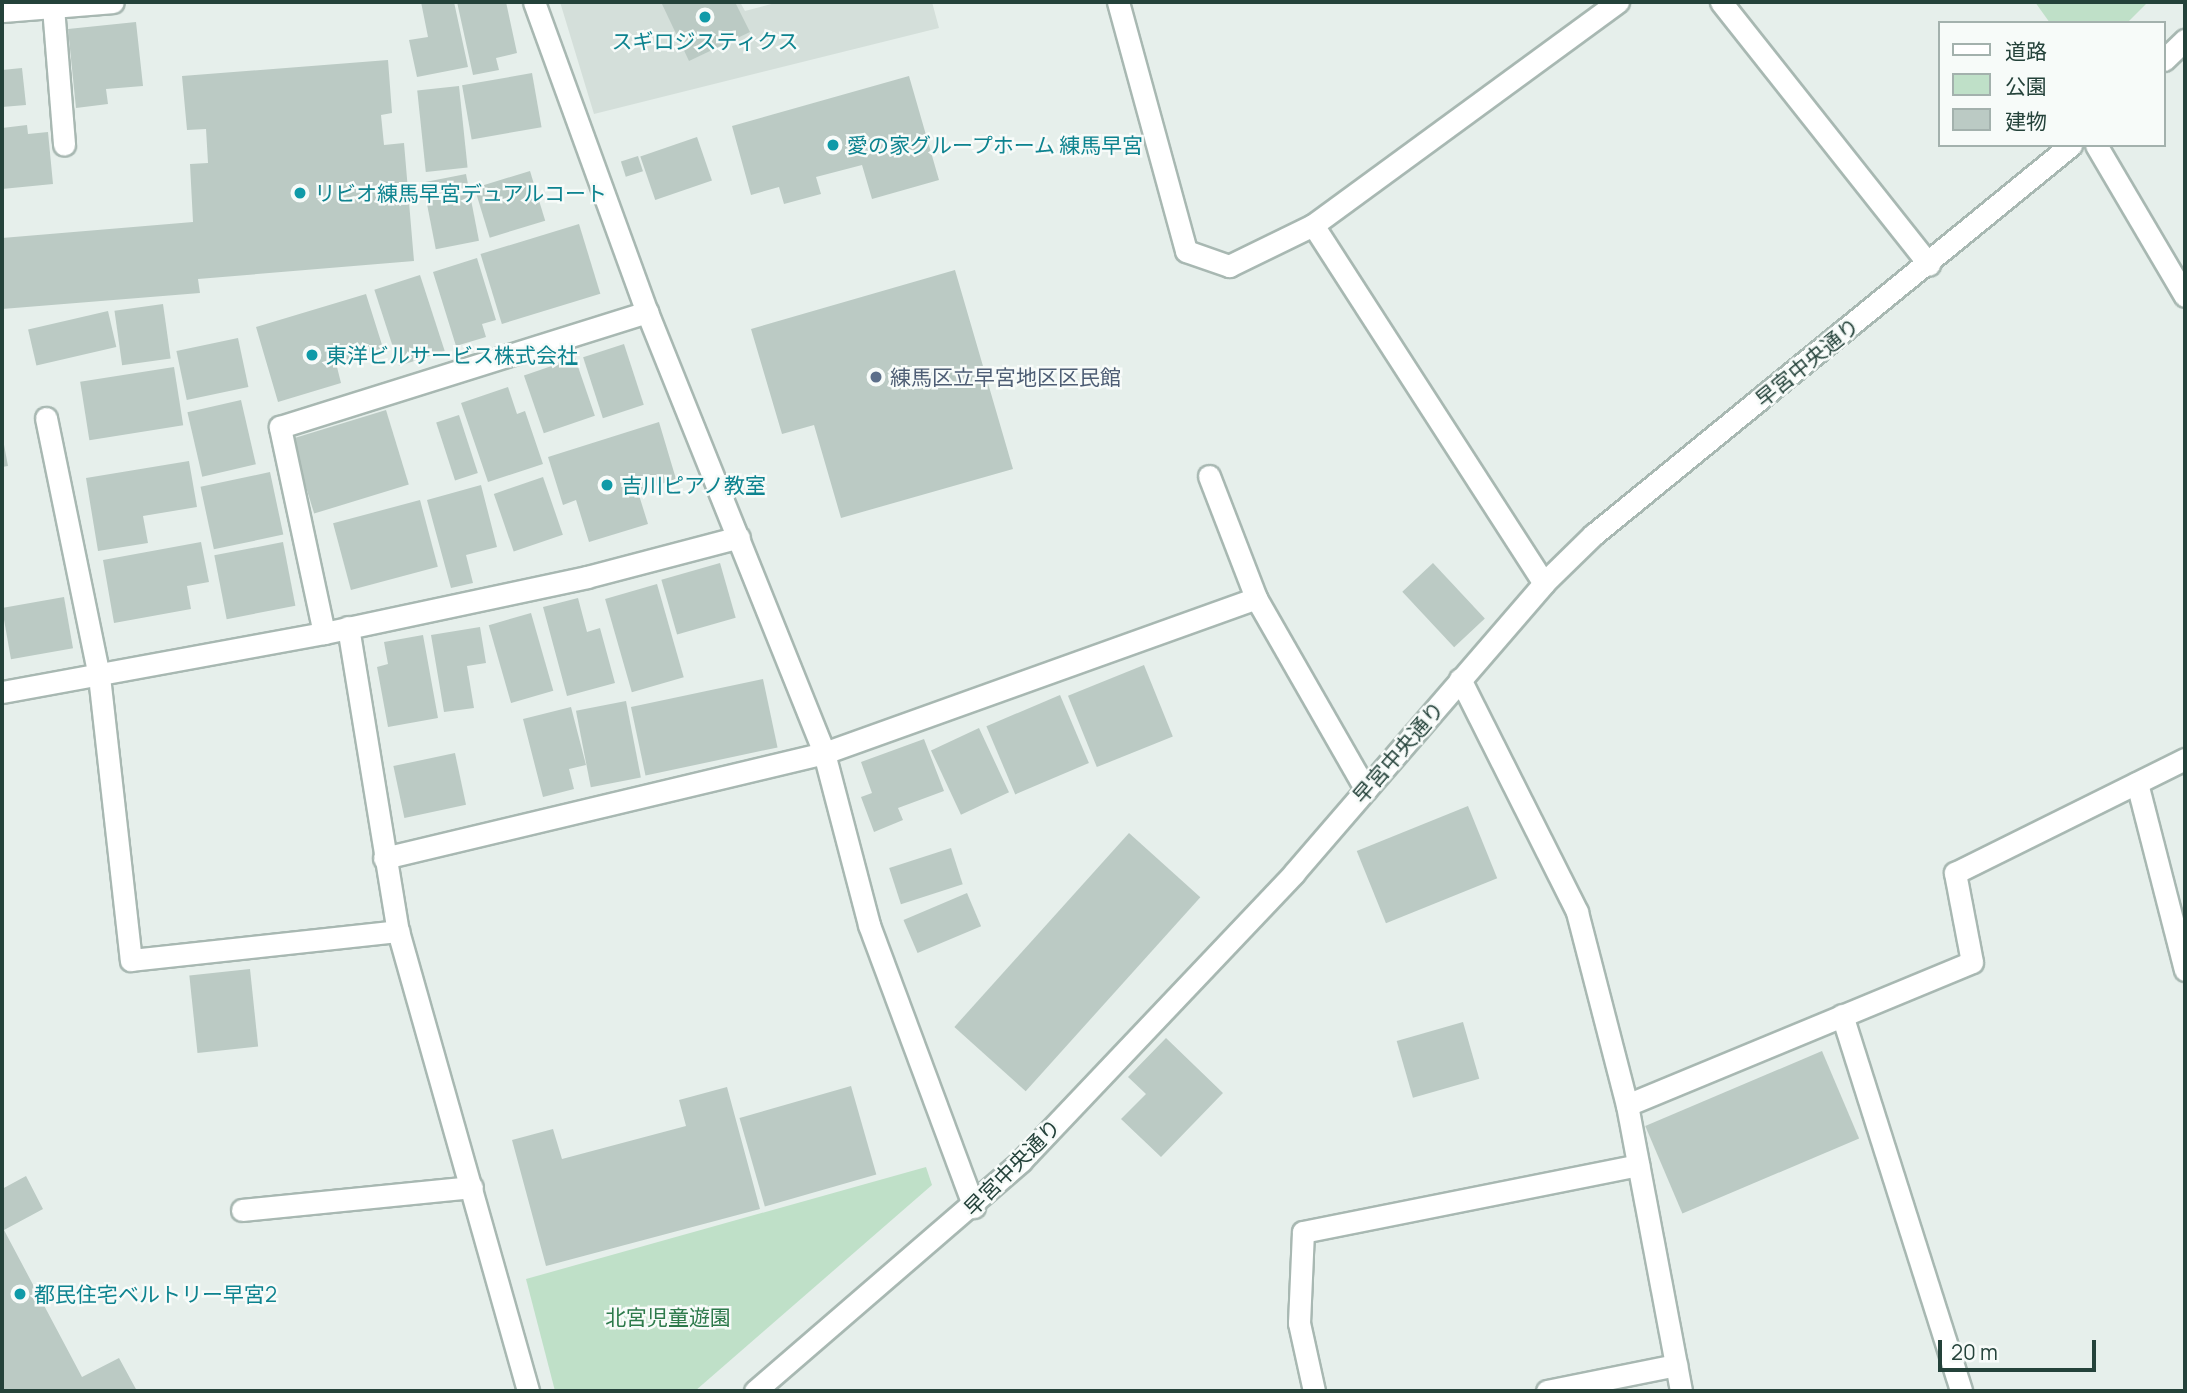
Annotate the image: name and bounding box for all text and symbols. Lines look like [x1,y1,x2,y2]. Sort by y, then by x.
marker: スギロジスティクス [697,9,713,25]
legend [1938,21,2166,147]
place label: スギロジスティクス [611,28,799,54]
text: 道路 [2005,37,2047,65]
text: 公園 [2005,72,2047,100]
text: 建物 [2005,107,2047,135]
place label: 愛の家グループホーム 練馬早宮 [847,132,1145,158]
marker: 愛の家グループホーム 練馬早宮 [825,137,841,153]
place label: リビオ練馬早宮デュアルコート [314,180,608,206]
marker: リビオ練馬早宮デュアルコート [292,185,308,201]
street label: 早宮中央通り [1750,313,1864,411]
place label: 東洋ビルサービス株式会社 [326,342,578,368]
marker: 東洋ビルサービス株式会社 [304,347,320,363]
place label: 練馬区立早宮地区区民館 [890,364,1121,390]
marker: 練馬区立早宮地区区民館 [868,369,884,385]
place label: 吉川ピアノ教室 [621,472,768,498]
marker: 吉川ピアノ教室 [599,477,615,493]
street label: 早宮中央通り [1347,696,1449,808]
street label: 早宮中央通り [959,1114,1065,1220]
place label: 都民住宅ベルトリー早宮2 [34,1281,277,1307]
marker: 都民住宅ベルトリー早宮2 [12,1286,28,1302]
park label: 北宮児童遊園 [605,1304,731,1330]
scale bar [1942,1326,2100,1370]
text: 20 m [1951,1338,1998,1366]

